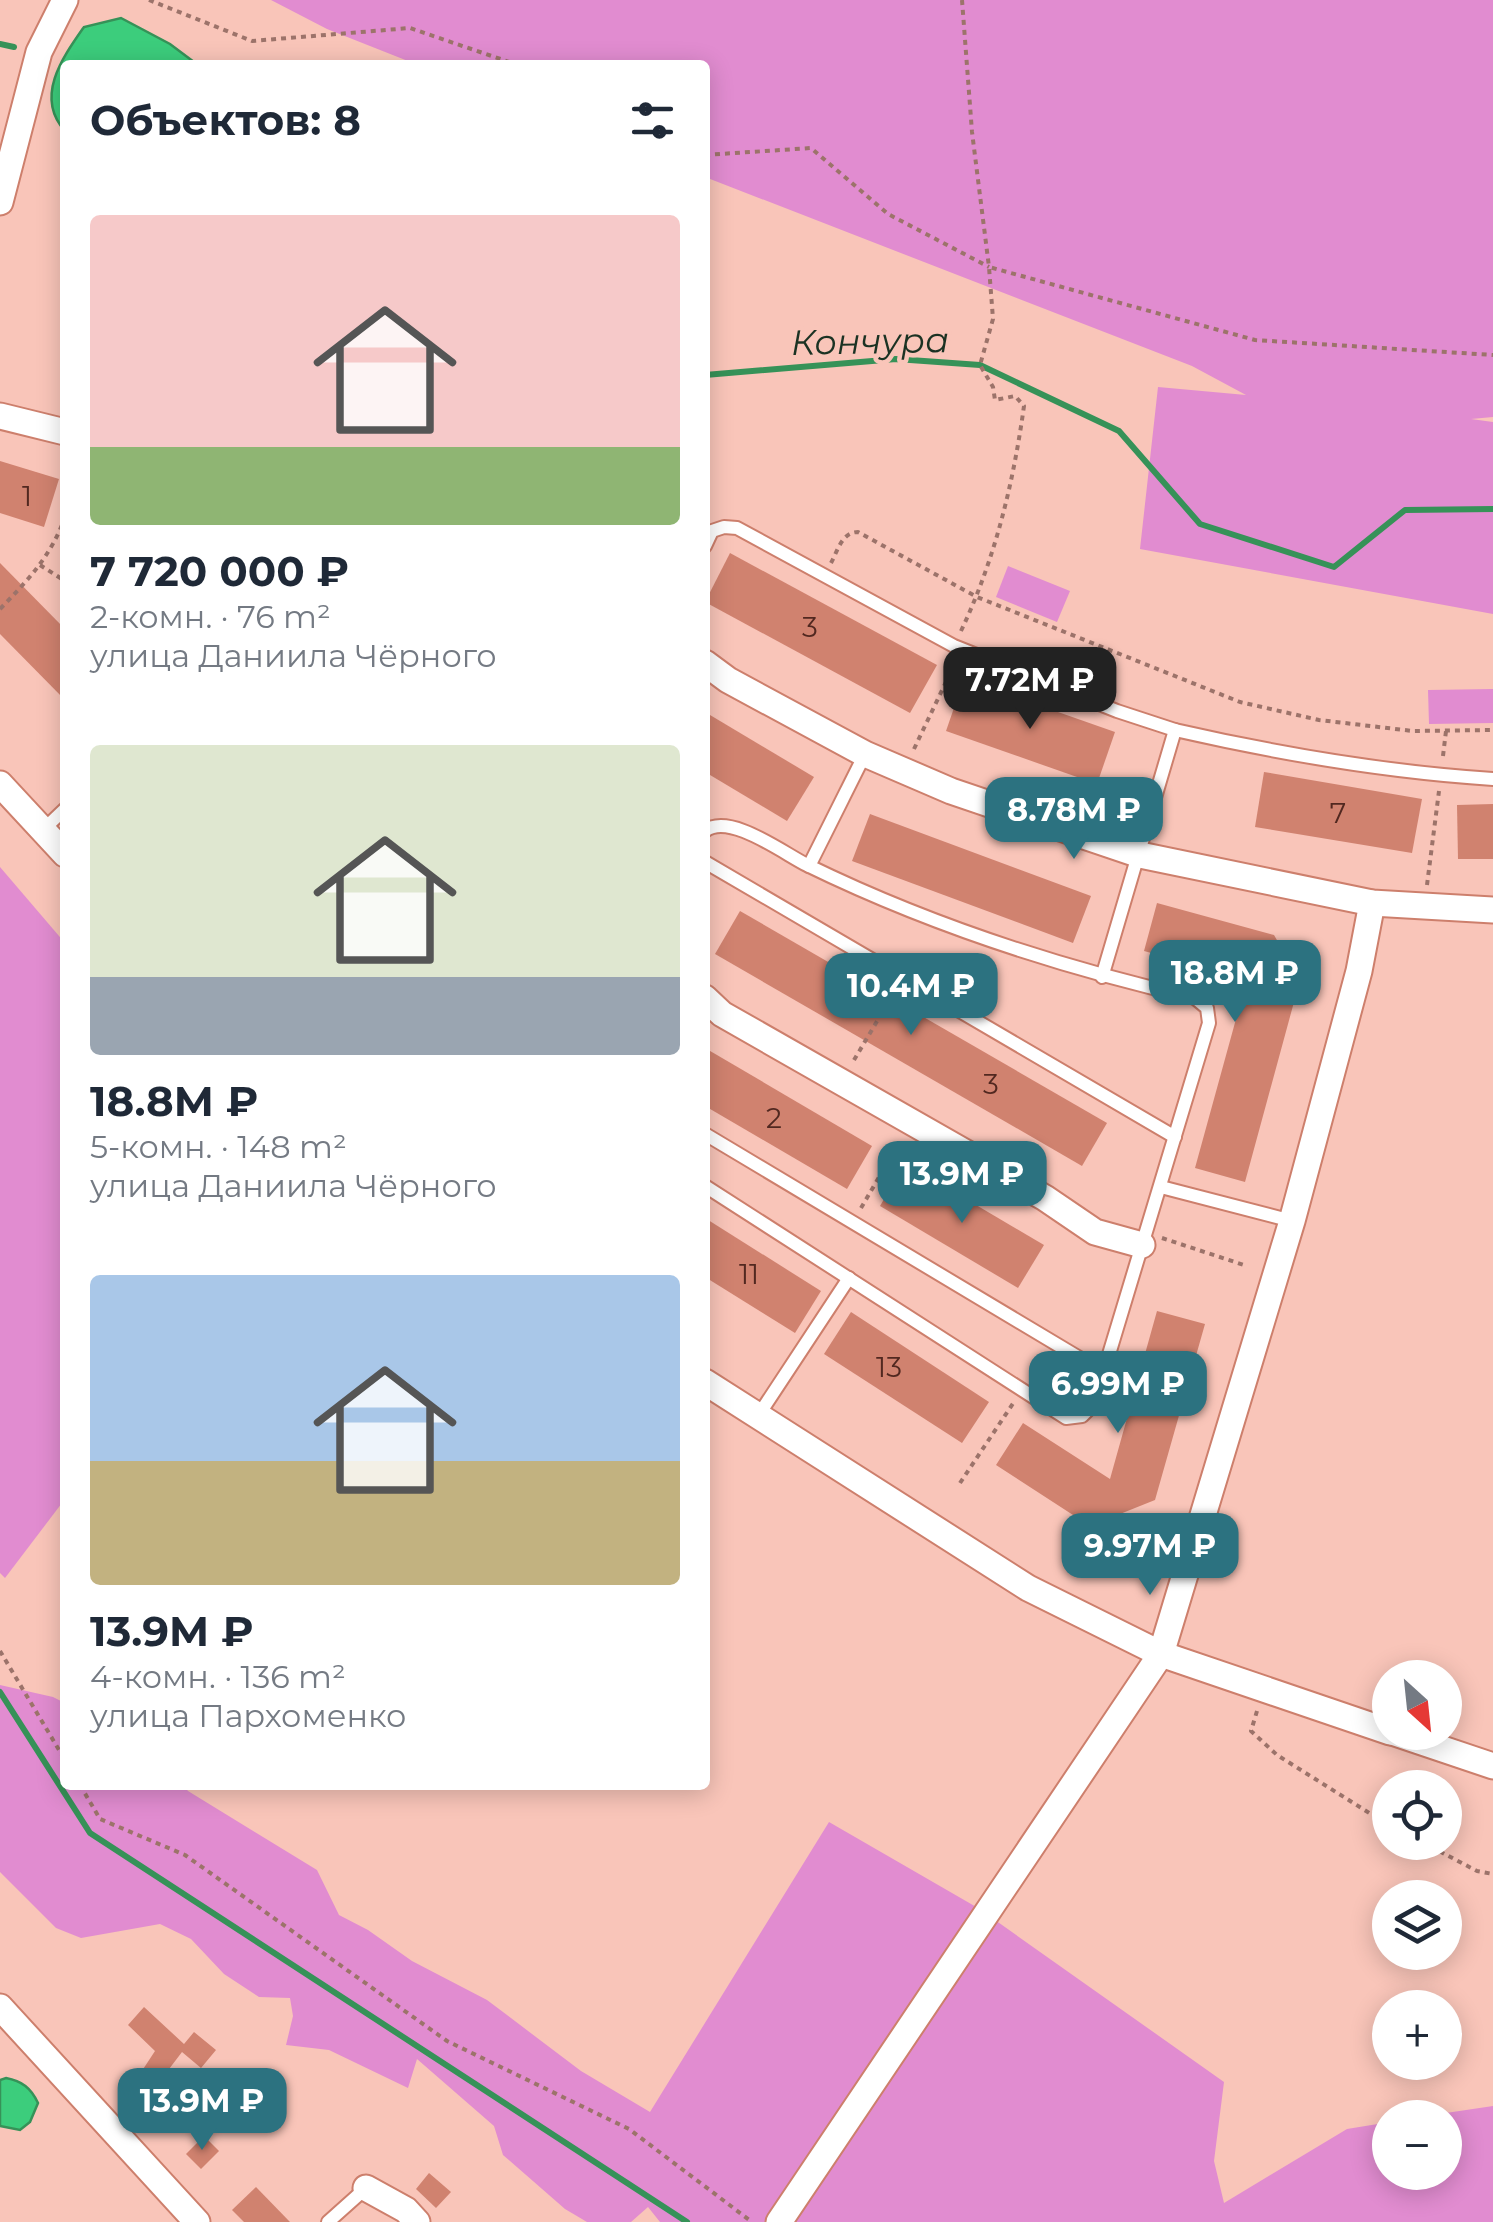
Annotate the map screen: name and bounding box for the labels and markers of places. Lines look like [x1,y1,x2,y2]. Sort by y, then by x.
pin: 7.72M ₽ [938,647,1122,732]
pin: 8.78M ₽ [982,777,1166,862]
pin: 18.8M ₽ [1143,940,1327,1025]
pin: 10.4M ₽ [819,953,1003,1038]
pin: 13.9M ₽ [870,1141,1054,1226]
pin: 6.99M ₽ [1026,1351,1210,1436]
pin: 9.97M ₽ [1058,1513,1242,1598]
pin: 13.9M ₽ [110,2068,294,2153]

